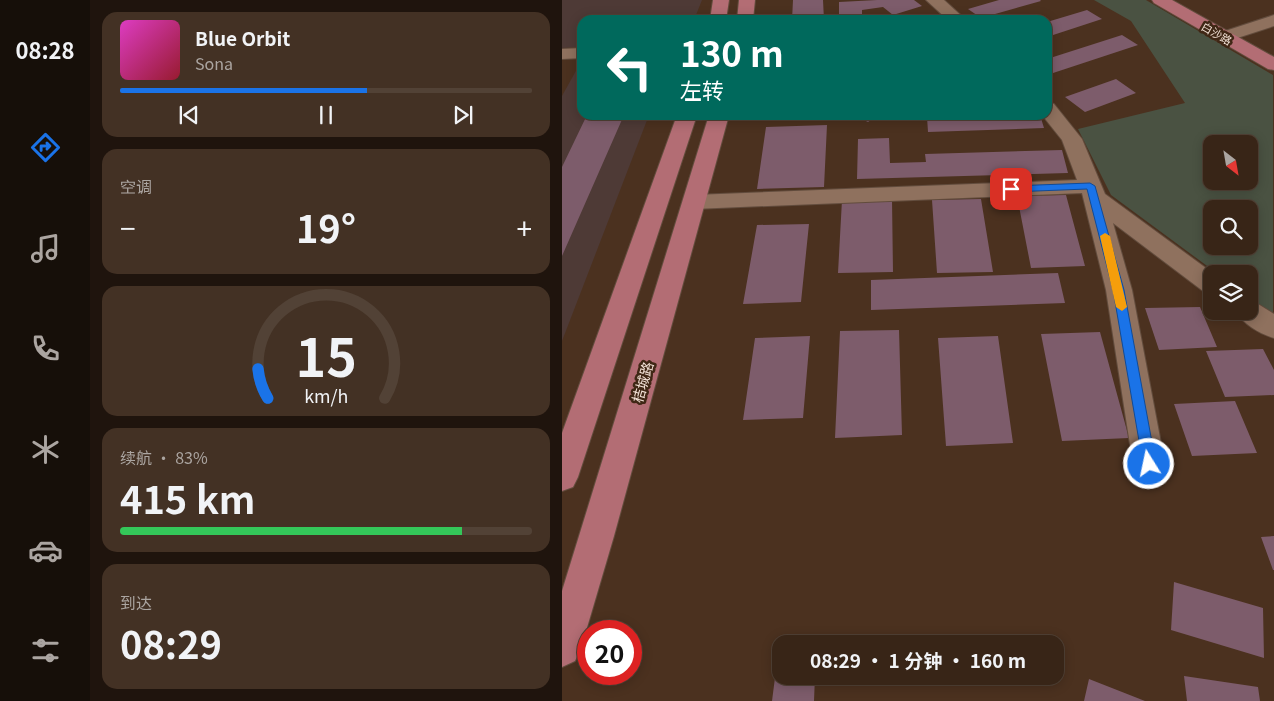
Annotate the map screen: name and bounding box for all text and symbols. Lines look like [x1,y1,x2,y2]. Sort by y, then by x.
street label: 白沙路 [1199,18,1235,48]
text: Blue Orbit [195,24,290,51]
text: 130 m [680,26,784,77]
text: 08:28 [15,33,75,65]
icon: left [597,35,662,100]
text: Sona [195,51,233,75]
text: 左转 [680,73,724,105]
icon: previous [175,101,203,129]
icon: pause [312,101,340,129]
icon: next [449,101,477,129]
icon: directions [28,130,63,165]
north arrow [1203,135,1258,190]
map controls [1203,135,1258,320]
pin [990,168,1032,210]
text: 空调 [120,174,152,198]
icon: arrive [997,175,1025,203]
text: 19° [296,199,356,254]
button: search [1203,200,1258,255]
text: − [120,207,136,247]
text: + [516,207,532,247]
icon: music [28,231,63,266]
button: layers [1203,265,1258,320]
text: 15 [295,317,357,392]
icon: phone [28,331,63,366]
street label: 桔城路 [627,359,657,405]
text: km/h [304,382,348,408]
icon: climate [28,432,63,467]
position arrow [1122,437,1174,489]
text: 续航 · 83% [120,445,208,469]
text: 415 km [120,470,255,525]
icon: car [28,533,63,568]
text: 到达 [120,590,152,614]
text: 08:29 [120,615,222,670]
speed limit sign: 20 [577,620,642,685]
icon: filters [28,633,63,668]
text: 08:29 · 1 分钟 · 160 m [810,646,1026,673]

